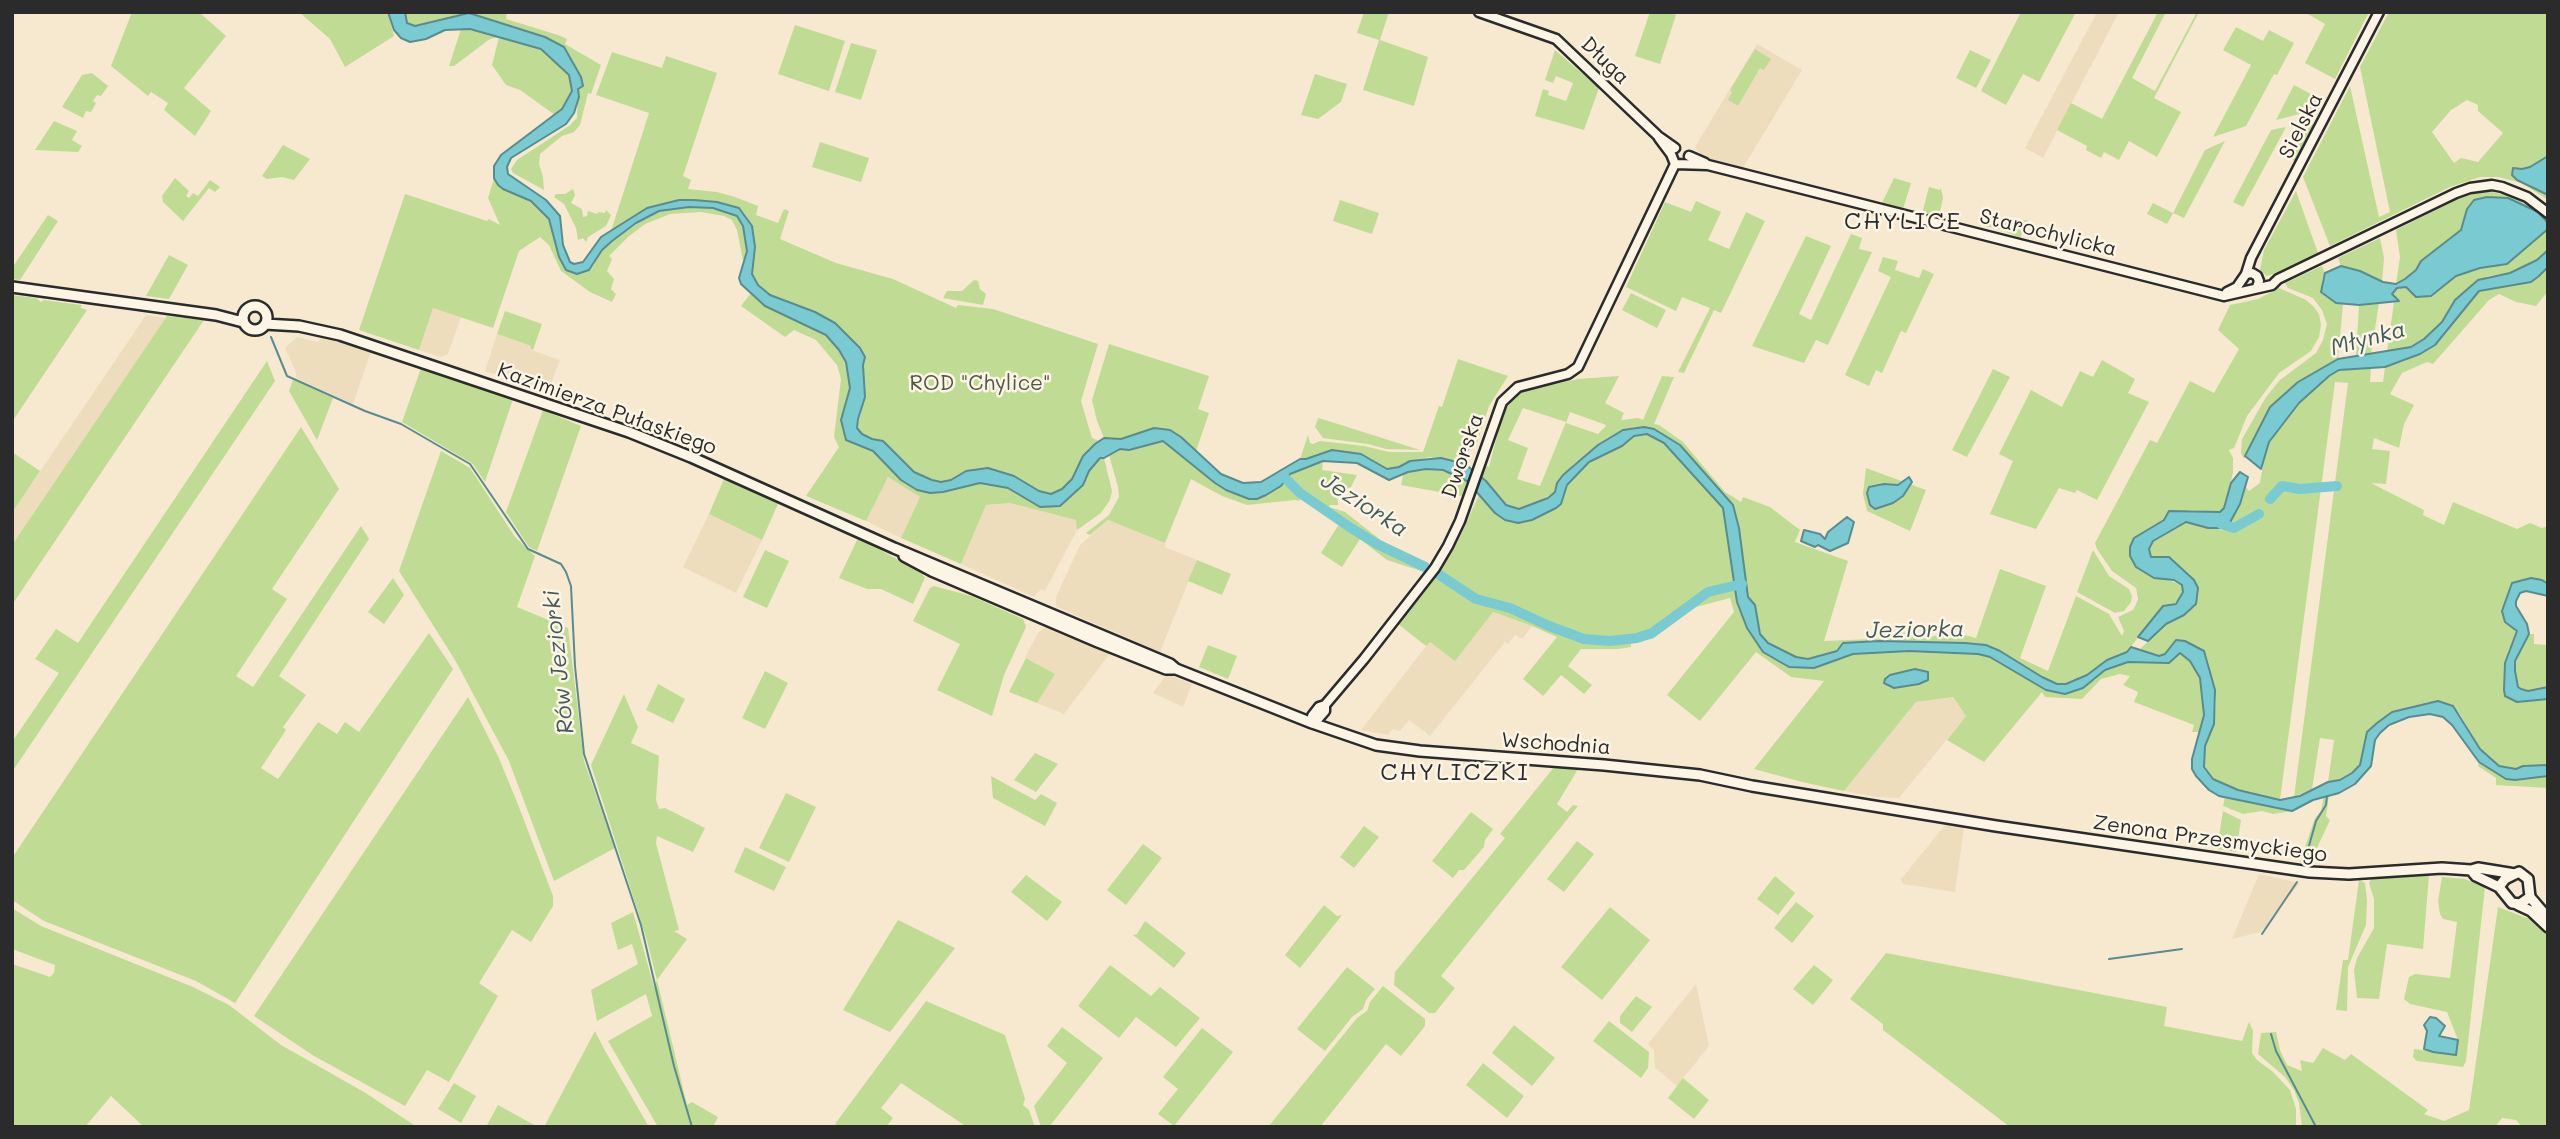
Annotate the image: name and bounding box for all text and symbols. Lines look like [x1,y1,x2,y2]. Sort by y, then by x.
street label: Długa [1575,32,1635,90]
street label: Sielska [2274,89,2328,163]
street label: Starochylicka [1977,204,2119,262]
district label: CHYLICE [1845,208,1961,236]
water label: Młynka [2327,316,2409,362]
street label: Kazimierza Pułaskiego [494,358,720,460]
park label: ROD "Chylice" [910,371,1050,397]
street label: Dworska [1437,410,1489,502]
water label: Jeziorka [1315,467,1413,543]
water label: Rów Jeziorki [538,589,580,735]
water label: Jeziorka [1866,615,1964,645]
street label: Wschodnia [1500,728,1612,760]
district label: CHYLICZKI [1381,759,1529,787]
street label: Zenona Przesmyckiego [2091,810,2329,868]

